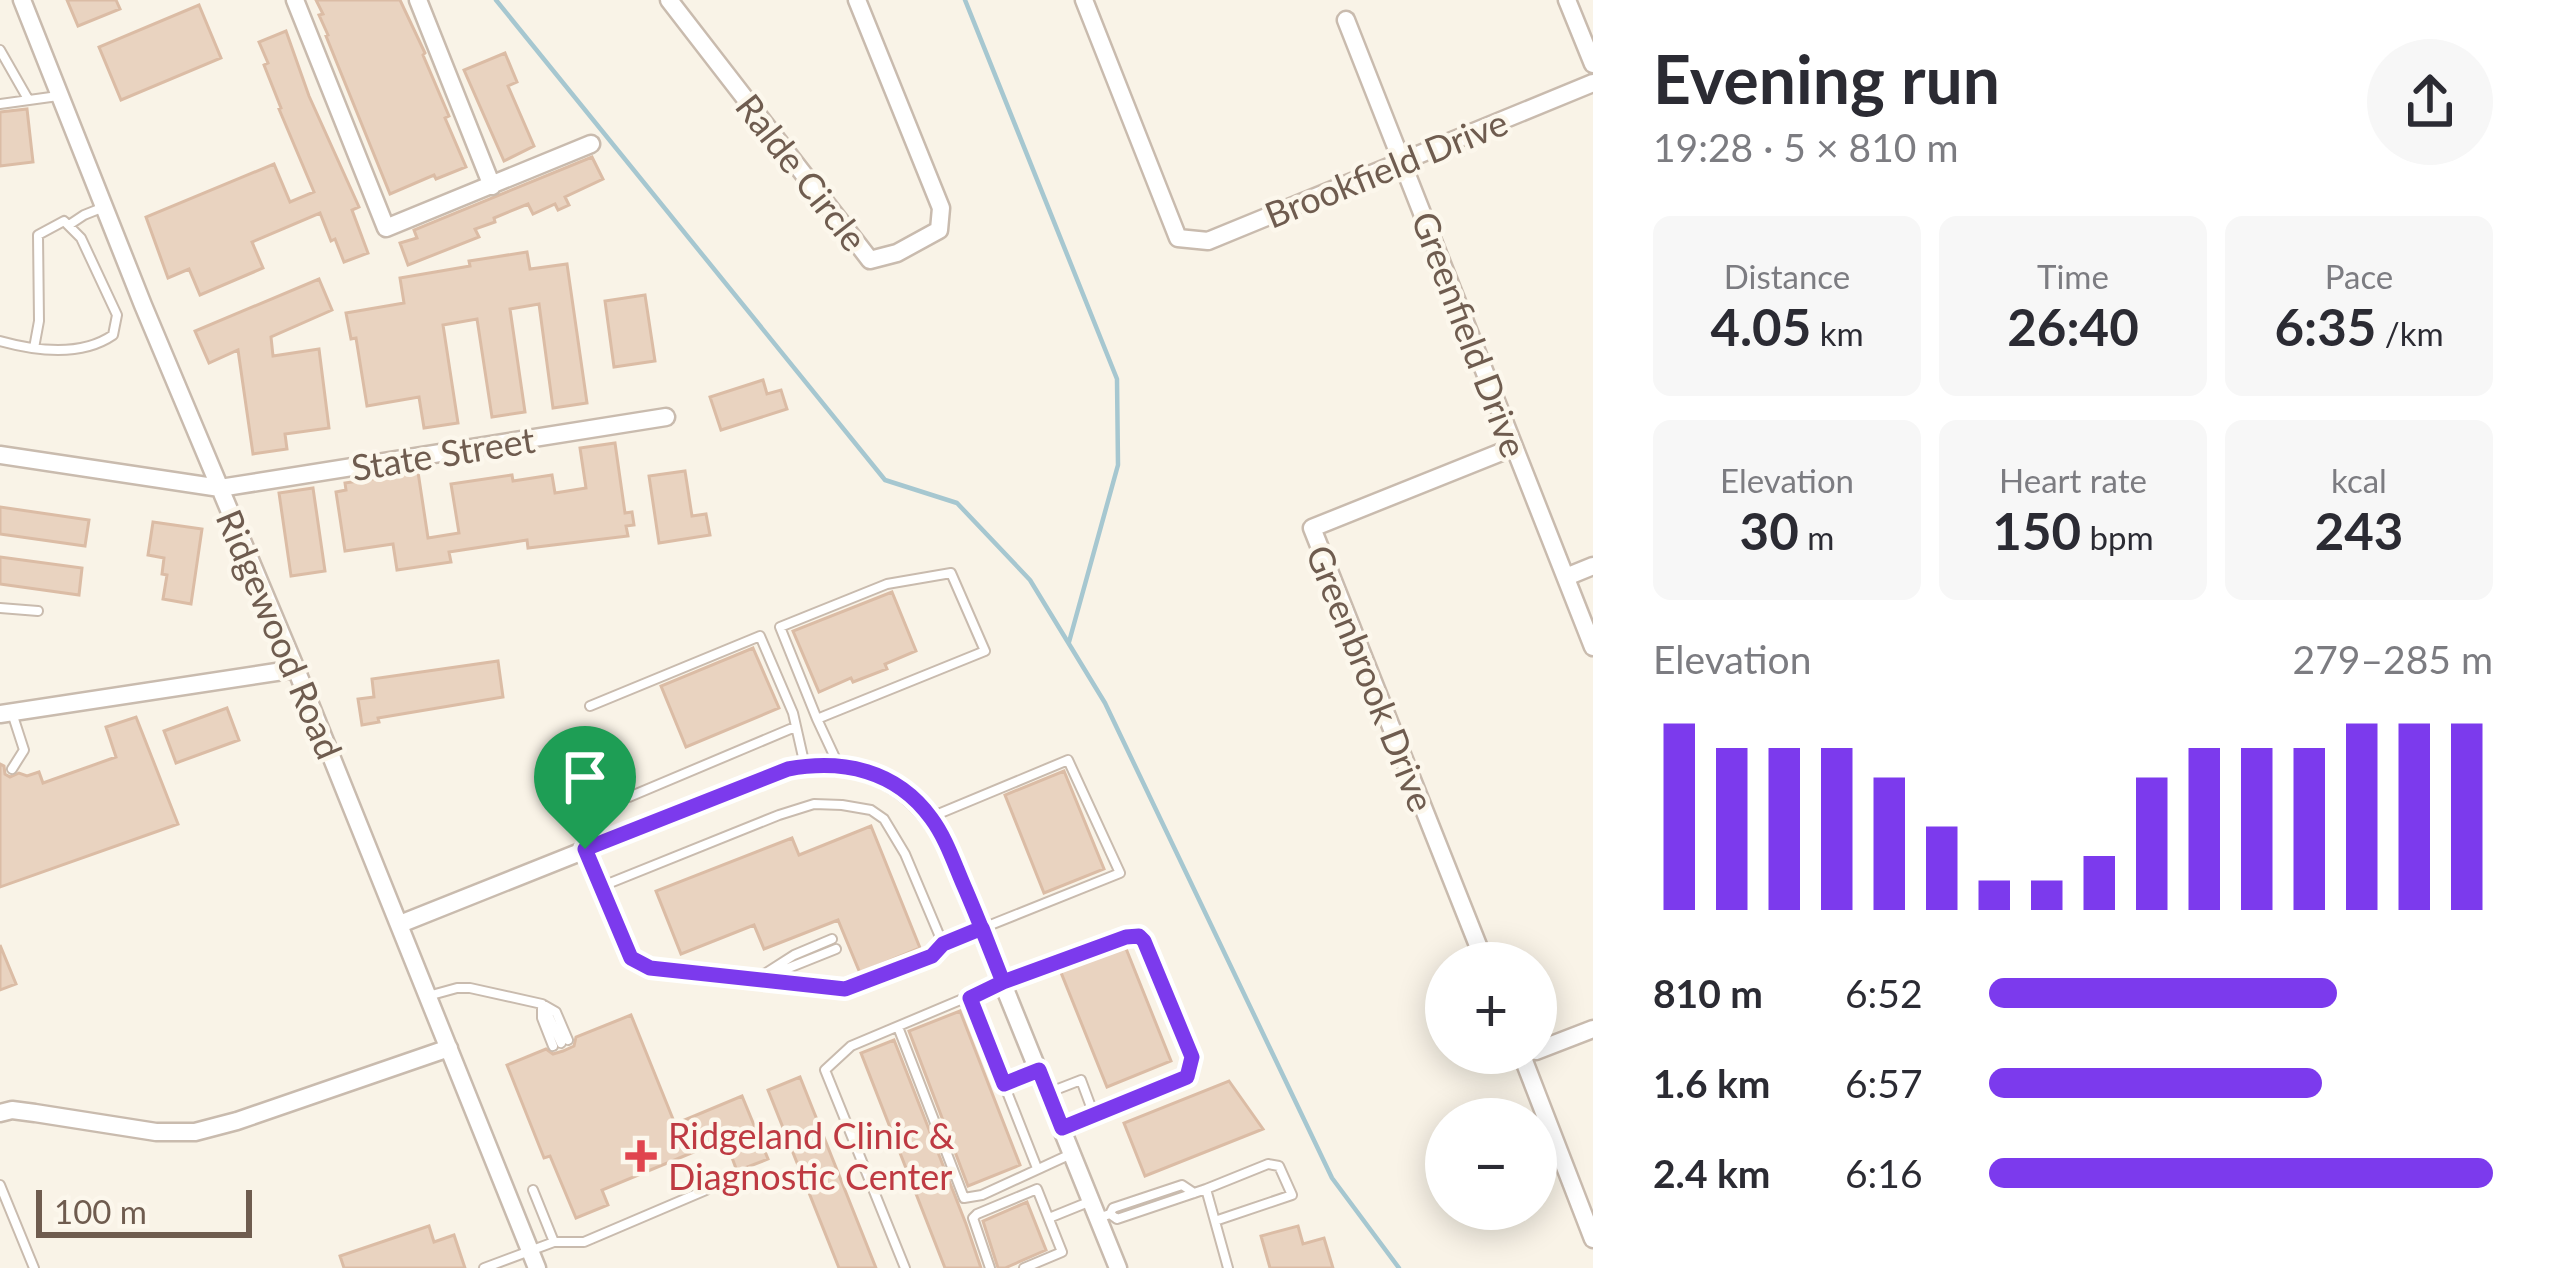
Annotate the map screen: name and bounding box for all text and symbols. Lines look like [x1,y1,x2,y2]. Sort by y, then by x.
text: Evening run [1653,39,2000,118]
button: share [2367,39,2493,165]
street label: Ralde Circle [727,85,877,259]
street label: Brookfield Drive [1258,99,1514,237]
text: 19:28 · 5 × 810 m [1653,124,1958,170]
street label: Greenfield Drive [1403,205,1537,463]
text: Distance [1724,256,1850,296]
text: Time [2037,256,2109,296]
text: Pace [2325,256,2393,296]
text: 4.05 [1710,296,1811,357]
text: 26:40 [2007,296,2139,357]
text: 6:35 [2274,296,2376,357]
text: km [1811,313,1864,353]
text: /km [2376,313,2444,353]
street label: State Street [348,417,538,489]
text: Elevation [1720,460,1854,500]
text: Heart rate [1999,460,2147,500]
text: kcal [2331,460,2387,500]
text: 30 [1740,500,1799,561]
text: 150 [1992,500,2081,561]
text: 243 [2315,500,2403,561]
street label: Ridgewood Road [208,503,352,765]
text: m [1799,517,1834,557]
text: bpm [2081,517,2154,557]
street label: Greenbrook Drive [1298,538,1444,818]
text: Elevation [1653,636,1811,682]
text: 279–285 m [2293,636,2493,682]
pin [534,726,636,849]
icon: arrive [552,744,618,810]
map controls [1425,942,1557,1230]
button: + [1425,942,1557,1074]
text: 810 m [1653,970,1763,1016]
text: 6:52 [1845,970,1923,1016]
text: 1.6 km [1653,1060,1771,1106]
text: 6:57 [1845,1060,1923,1106]
button: − [1425,1098,1557,1230]
place label: Ridgeland Clinic & Diagnostic Center [668,1113,955,1198]
marker: Ridgeland Clinic & Diagnostic Center [625,1140,657,1172]
text: 2.4 km [1653,1150,1771,1196]
text: 6:16 [1845,1150,1923,1196]
scale bar [36,1184,252,1237]
text: 100 m [54,1191,147,1231]

